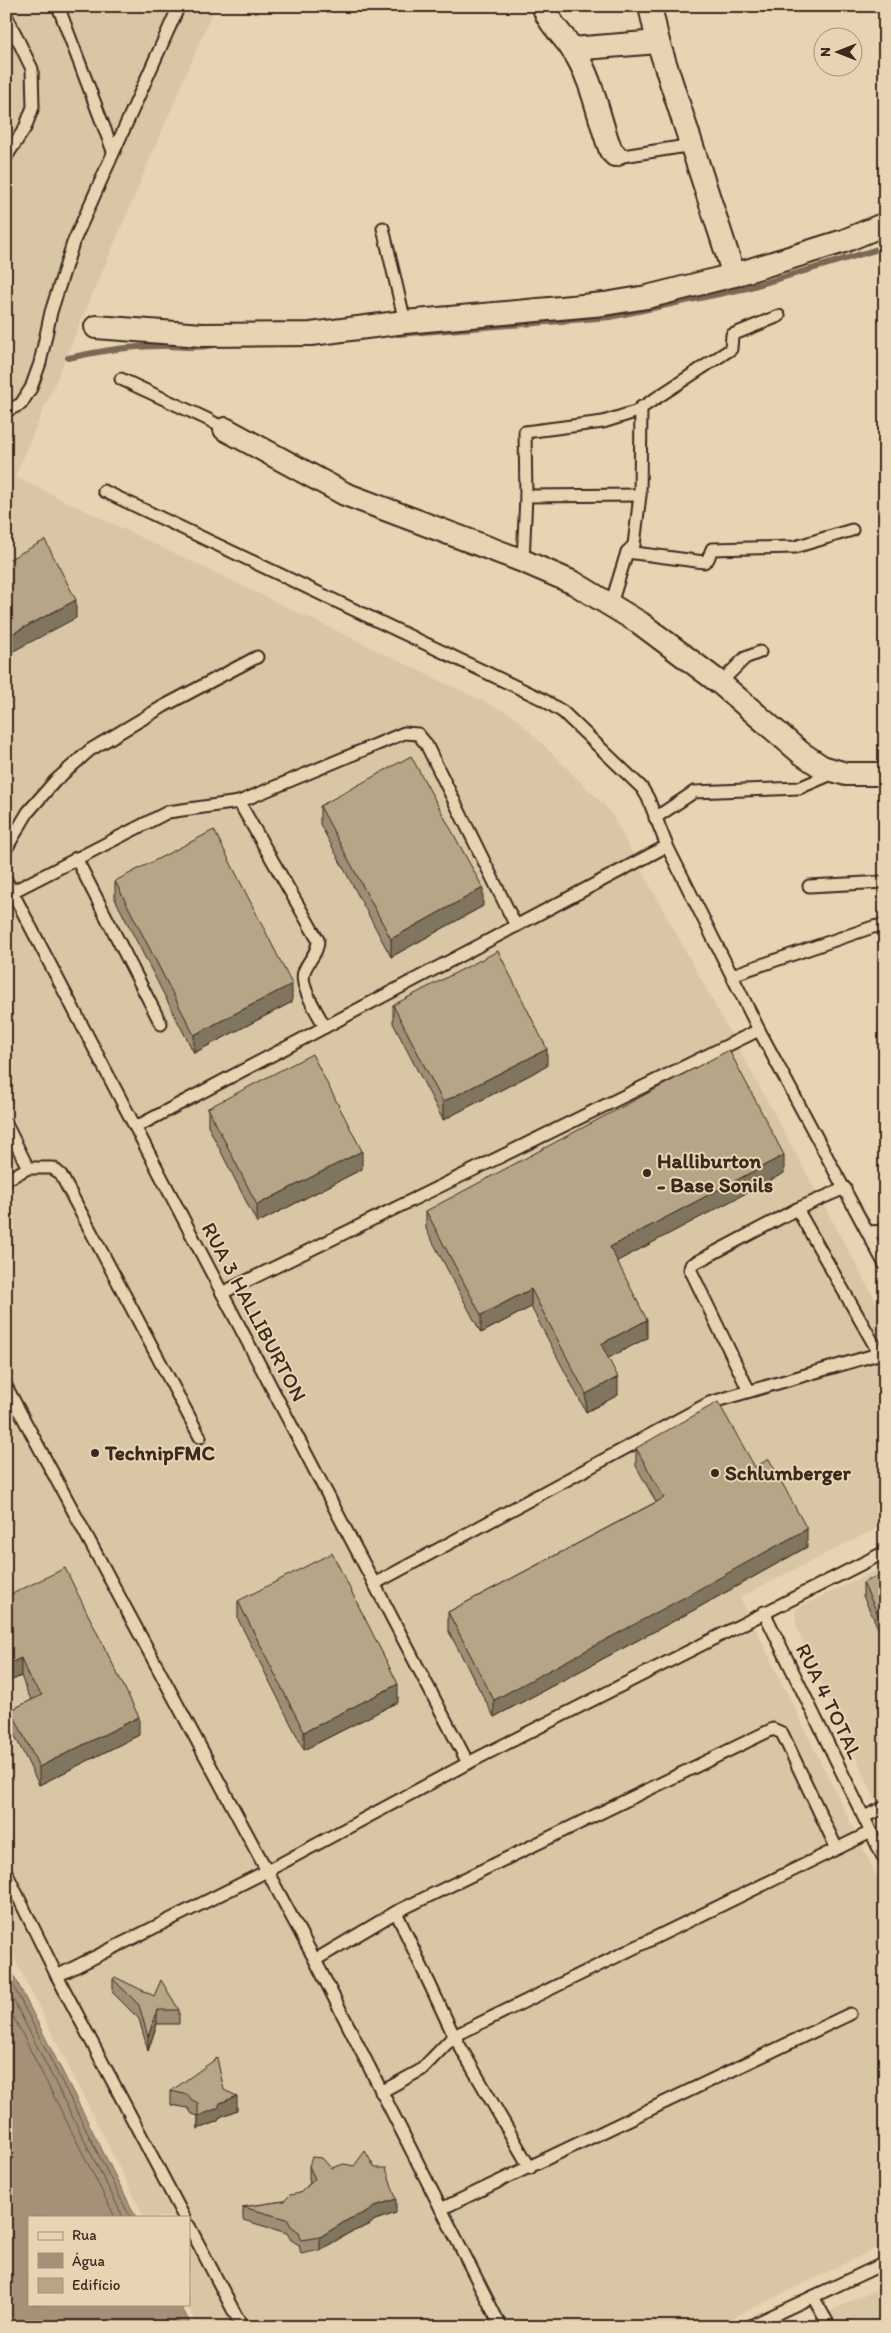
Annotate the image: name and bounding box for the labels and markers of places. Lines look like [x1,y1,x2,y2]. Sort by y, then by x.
place label: Halliburton - Base Sonils [657,1148,773,1197]
marker: Halliburton - Base Sonils [641,1167,653,1179]
place label: TechnipFMC [104,1440,215,1466]
marker: TechnipFMC [89,1447,101,1459]
place label: Schlumberger [725,1460,852,1486]
marker: Schlumberger [709,1467,721,1479]

